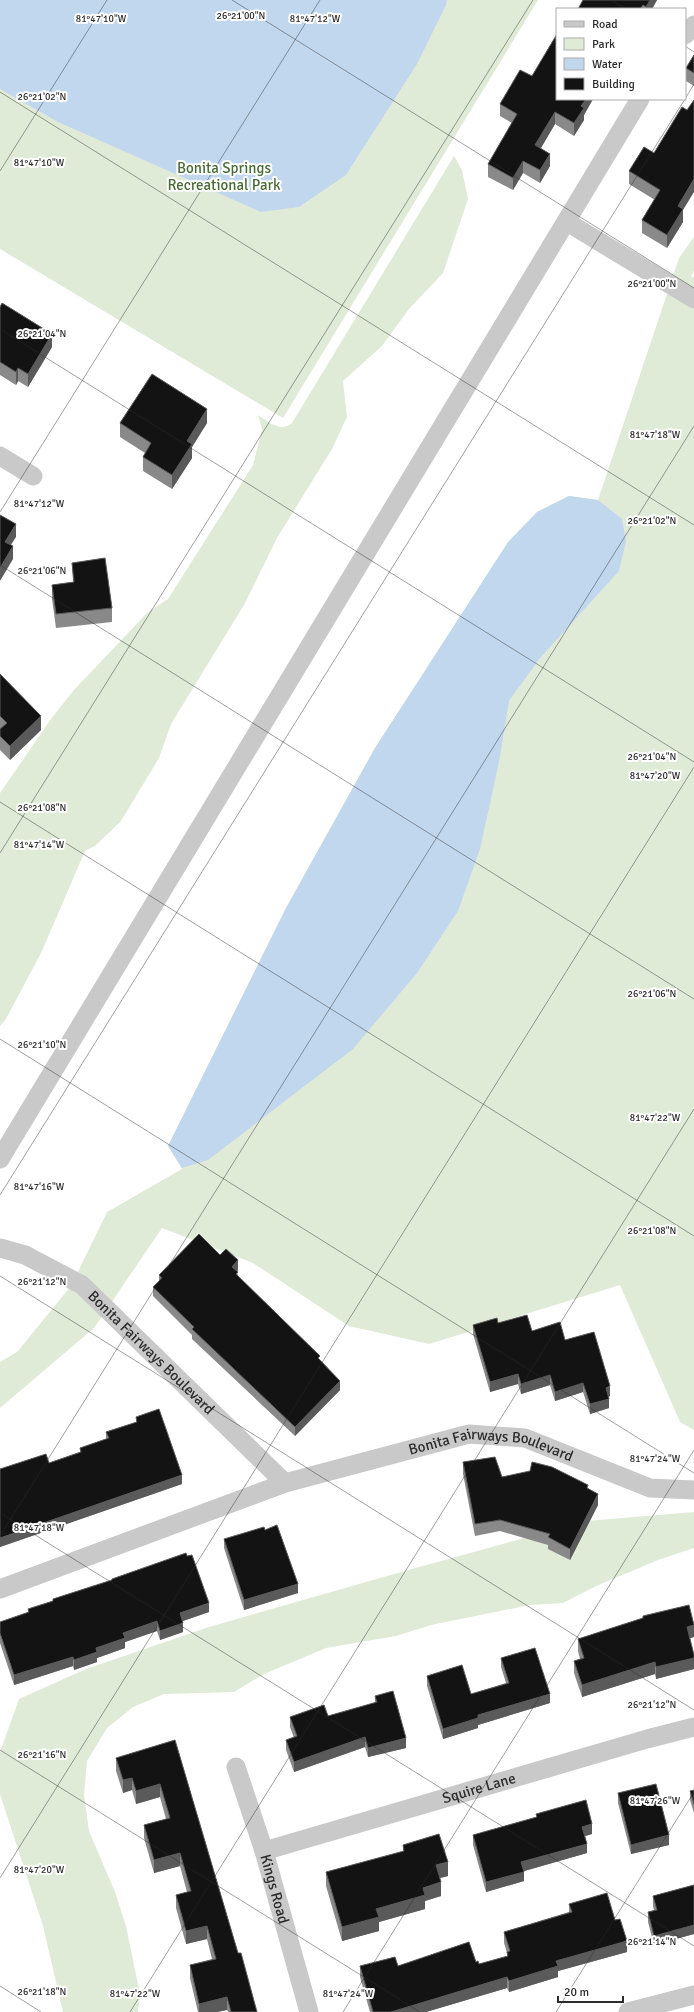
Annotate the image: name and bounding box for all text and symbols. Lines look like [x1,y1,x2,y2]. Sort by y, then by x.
legend [556,8,686,100]
text: 26°21'00"N [217,10,265,22]
text: 81°47'10"W [76,13,127,25]
text: 81°47'12"W [290,13,341,25]
text: Road [592,17,618,32]
text: Park [592,37,615,52]
text: Water [592,57,623,72]
text: Building [592,77,635,92]
text: 26°21'02"N [18,91,66,103]
text: 81°47'10"W [14,157,65,169]
park label: Bonita Springs Recreational Park [167,159,281,194]
text: 26°21'00"N [628,278,676,290]
text: 26°21'04"N [18,328,66,340]
text: 81°47'18"W [630,429,681,441]
text: 81°47'12"W [14,498,65,510]
text: 26°21'02"N [628,515,676,527]
text: 26°21'06"N [18,565,66,577]
text: 26°21'04"N [628,751,676,763]
text: 81°47'20"W [630,770,681,782]
text: 26°21'08"N [18,802,66,814]
text: 81°47'14"W [14,839,65,851]
text: 26°21'06"N [628,988,676,1000]
text: 26°21'10"N [18,1039,66,1051]
text: 81°47'22"W [630,1112,681,1124]
text: 81°47'16"W [14,1181,65,1193]
text: 26°21'08"N [628,1225,676,1237]
text: 26°21'12"N [18,1276,66,1288]
street label: Bonita Fairways Boulevard [84,1287,218,1418]
street label: Bonita Fairways Boulevard [406,1425,576,1465]
text: 81°47'24"W [630,1453,681,1465]
text: 81°47'18"W [14,1522,65,1534]
text: 26°21'12"N [628,1699,676,1711]
text: 26°21'16"N [18,1749,66,1761]
street label: Squire Lane [440,1769,518,1807]
text: 81°47'26"W [630,1795,681,1807]
street label: Kings Road [256,1852,293,1926]
text: 81°47'20"W [14,1864,65,1876]
text: 26°21'14"N [628,1936,676,1948]
scale bar [558,1978,623,2004]
text: 20 m [564,1985,589,2000]
text: 26°21'18"N [18,1986,66,1998]
text: 81°47'22"W [110,1988,161,2000]
text: 81°47'24"W [323,1988,374,2000]

